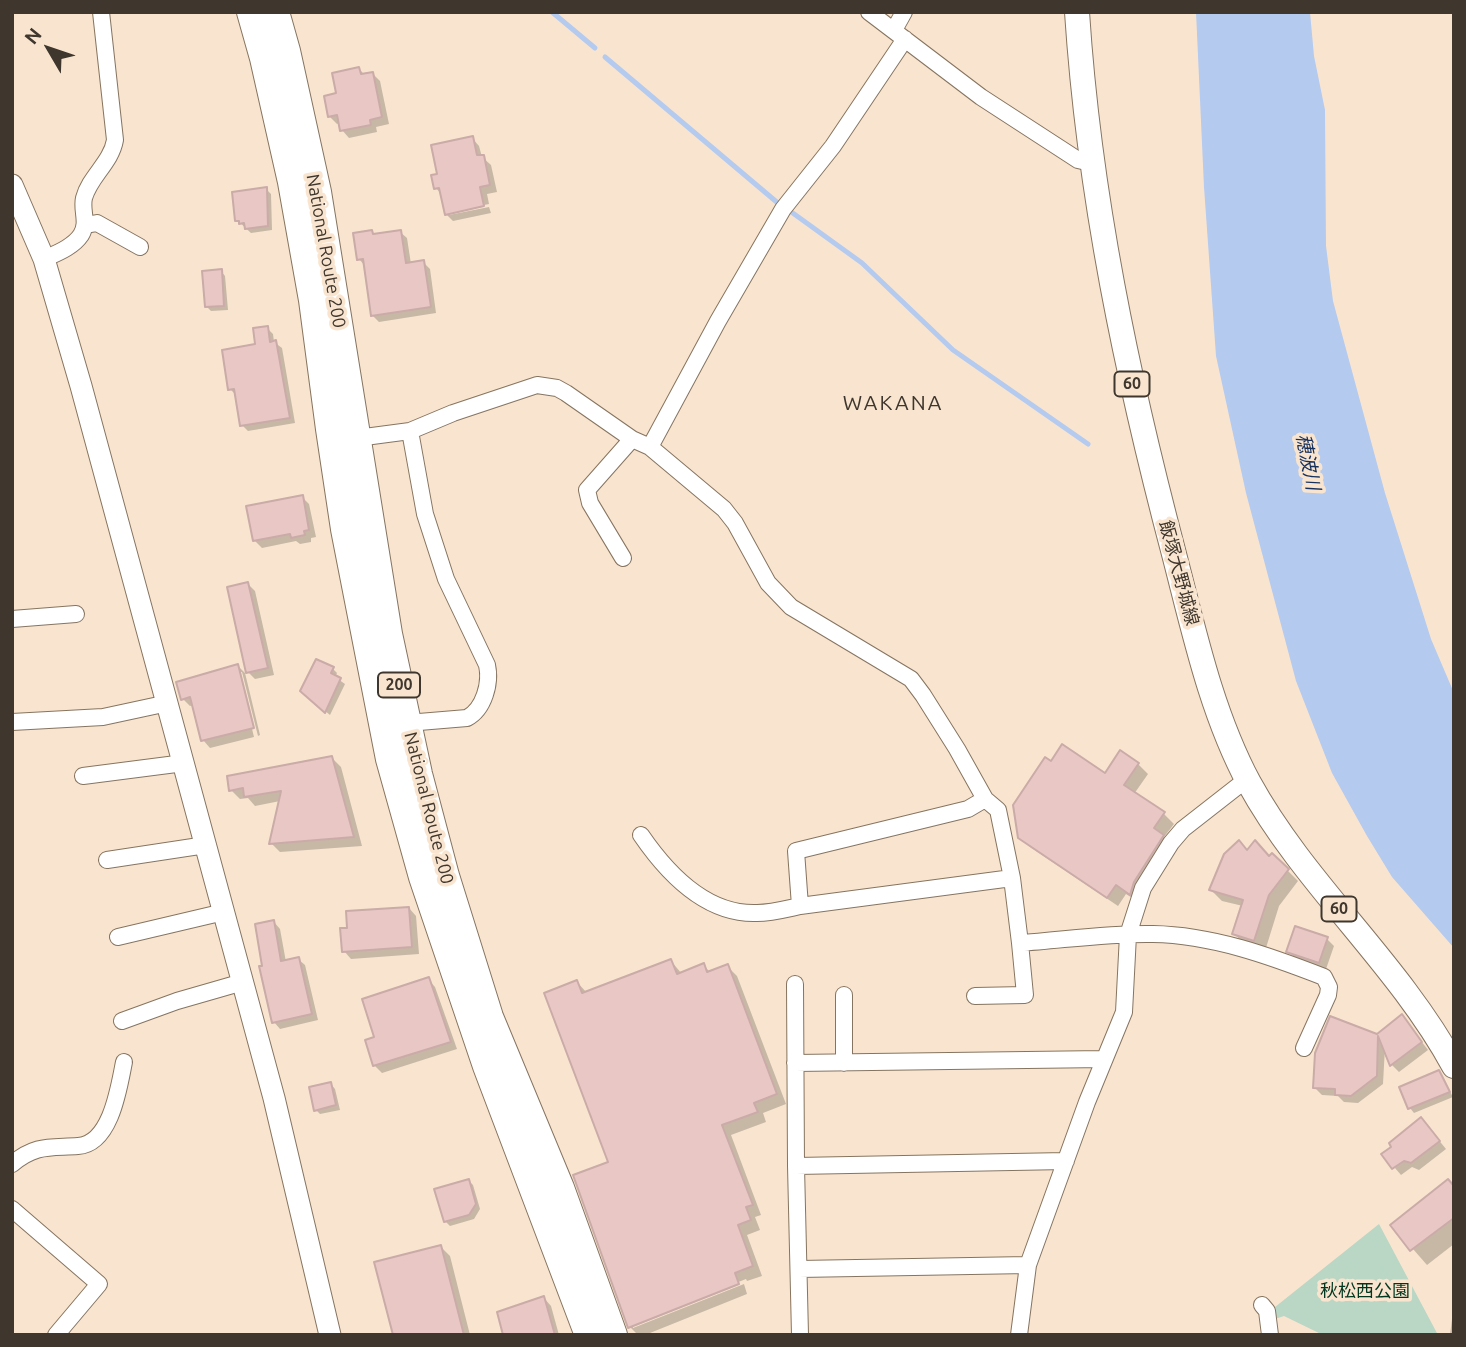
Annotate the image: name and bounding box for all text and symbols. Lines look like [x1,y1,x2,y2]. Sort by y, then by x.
north arrow [14,14,84,84]
text: N [20,23,46,48]
street label: National Route 200 [302,172,350,330]
road number: 60 [1114,372,1150,396]
district label: WAKANA [843,390,943,416]
water label: 穂波川 [1291,432,1325,492]
street label: 飯塚大野城線 [1155,518,1203,628]
road number: 200 [378,672,420,698]
street label: National Route 200 [400,730,458,886]
road number: 60 [1322,897,1356,922]
park label: 秋松西公園 [1320,1280,1410,1302]

